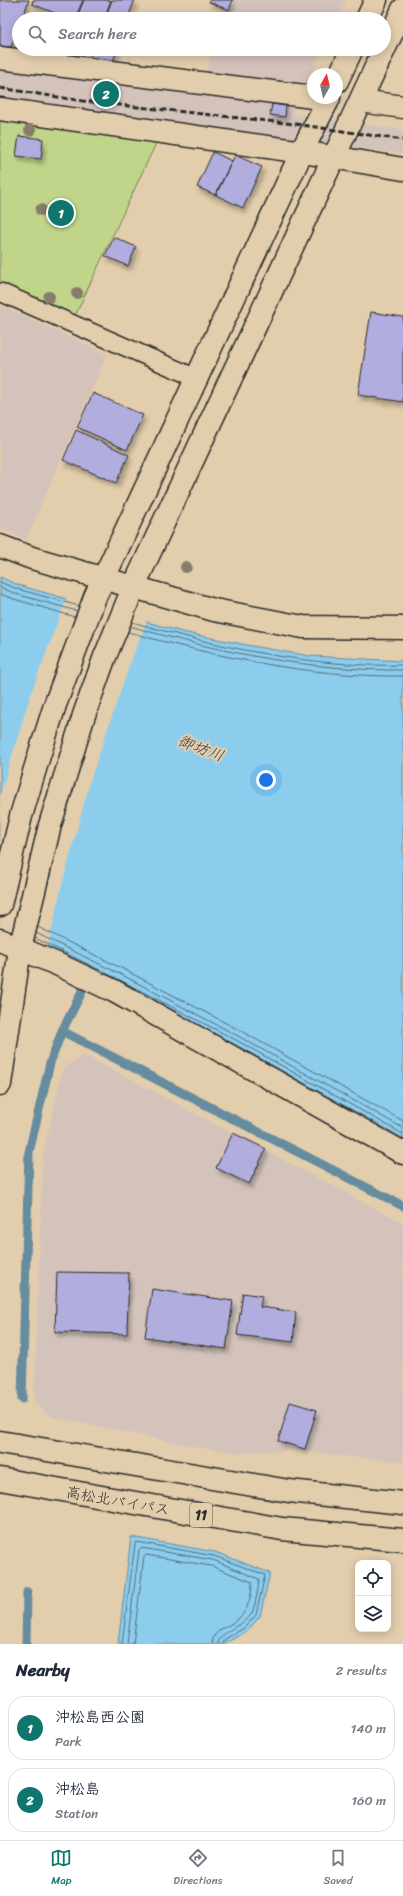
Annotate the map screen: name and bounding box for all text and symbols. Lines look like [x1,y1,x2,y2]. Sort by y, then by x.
search box [12,12,391,56]
text: Search here [58,21,137,47]
icon: search [26,23,48,45]
north arrow [307,68,343,104]
pin: 2 [93,79,119,109]
pin: 1 [48,198,74,228]
water label: 御坊川 [173,726,229,770]
your location [256,770,276,790]
street label: 高松北バイパス [64,1479,172,1523]
road number: 11 [190,1503,212,1527]
map controls [355,1560,391,1632]
button: locate [355,1560,391,1596]
button: layers [355,1596,391,1632]
text: Nearby [16,1655,70,1685]
text: 2 results [336,1659,387,1682]
text: 沖松島西公園 [55,1704,145,1730]
text: 1 [27,1717,33,1740]
text: 140 m [351,1717,386,1740]
text: Park [55,1730,82,1753]
text: 沖松島 [55,1776,100,1802]
text: 2 [26,1789,34,1812]
text: 160 m [351,1789,386,1812]
text: Station [55,1802,98,1825]
tab: Map [50,1847,72,1890]
tab: Directions [173,1847,223,1890]
tab: Saved [324,1847,353,1890]

